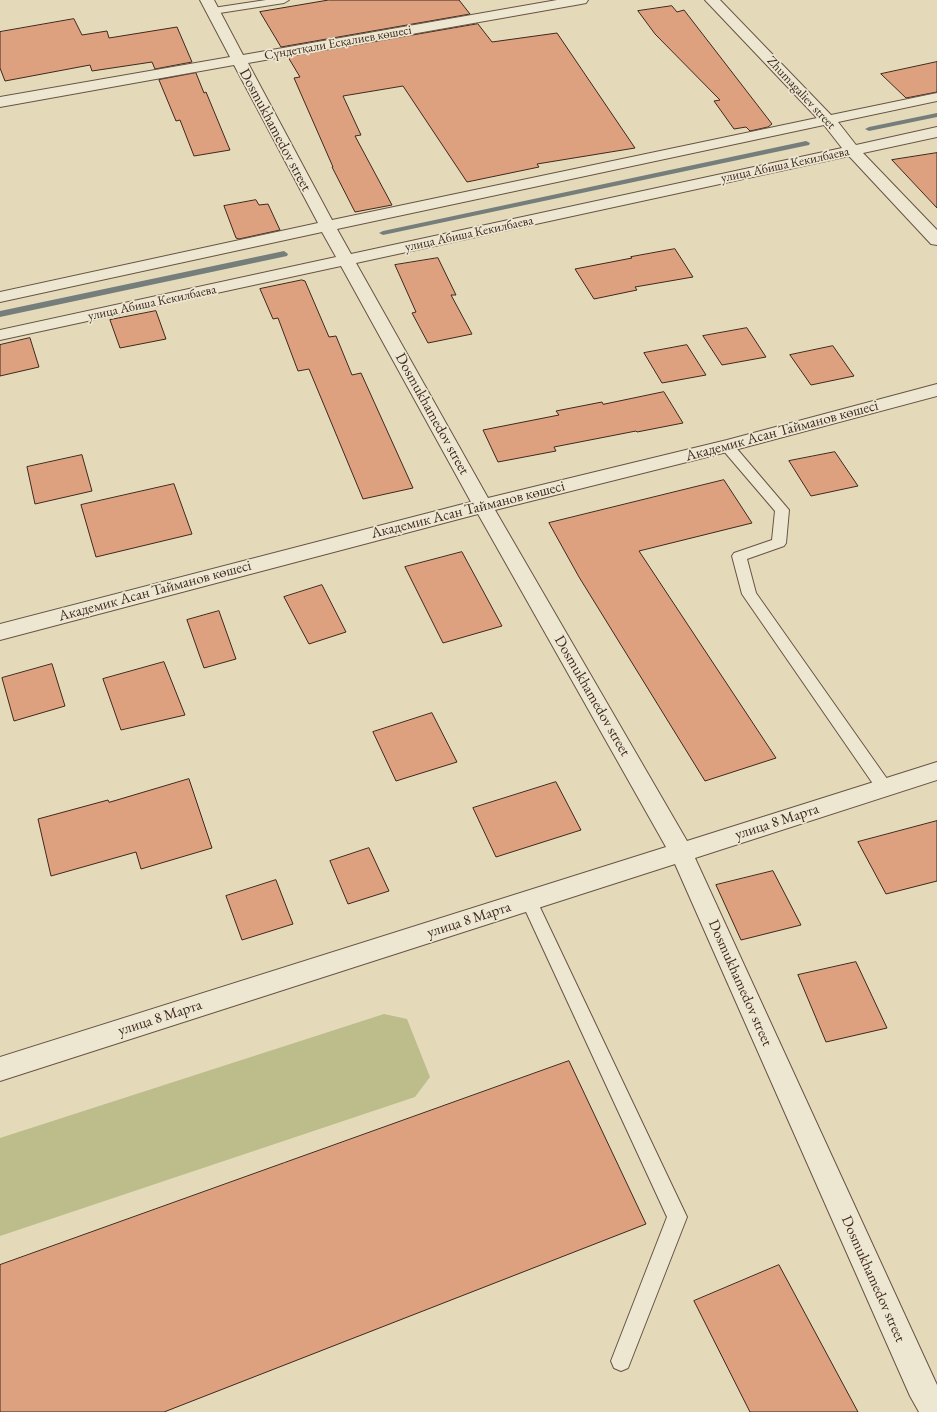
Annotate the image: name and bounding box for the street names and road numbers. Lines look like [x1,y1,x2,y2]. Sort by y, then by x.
street label: Сүндетқали Есқалиев көшесі [263,22,413,64]
street label: Zhumagaliev street [763,53,839,133]
street label: Dosmukhamedov street [235,66,315,194]
street label: улица Абиша Кекилбаева [719,144,851,186]
street label: улица Абиша Кекилбаева [403,213,535,255]
street label: улица Абиша Кекилбаева [86,282,218,324]
street label: Dosmukhamedov street [391,350,473,478]
street label: Академик Асан Тайманов көшесі [684,397,880,465]
street label: Академик Асан Тайманов көшесі [369,477,567,543]
street label: Академик Асан Тайманов көшесі [57,557,253,625]
street label: Dosmukhamedov street [550,632,634,760]
street label: улица 8 Марта [733,800,821,844]
street label: улица 8 Марта [425,898,513,942]
street label: Dosmukhamedov street [704,917,776,1049]
street label: улица 8 Марта [116,996,204,1040]
street label: Dosmukhamedov street [837,1213,909,1345]

